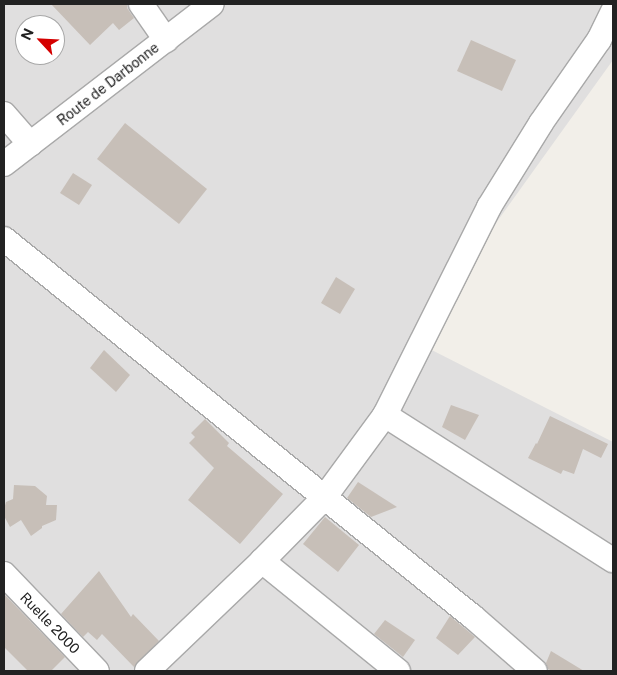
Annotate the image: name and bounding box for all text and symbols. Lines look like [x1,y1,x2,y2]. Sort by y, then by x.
north arrow [15,15,65,65]
text: N [18,26,37,42]
street label: Route de Darbonne [54,39,162,129]
street label: Ruelle 2000 [17,589,83,657]

